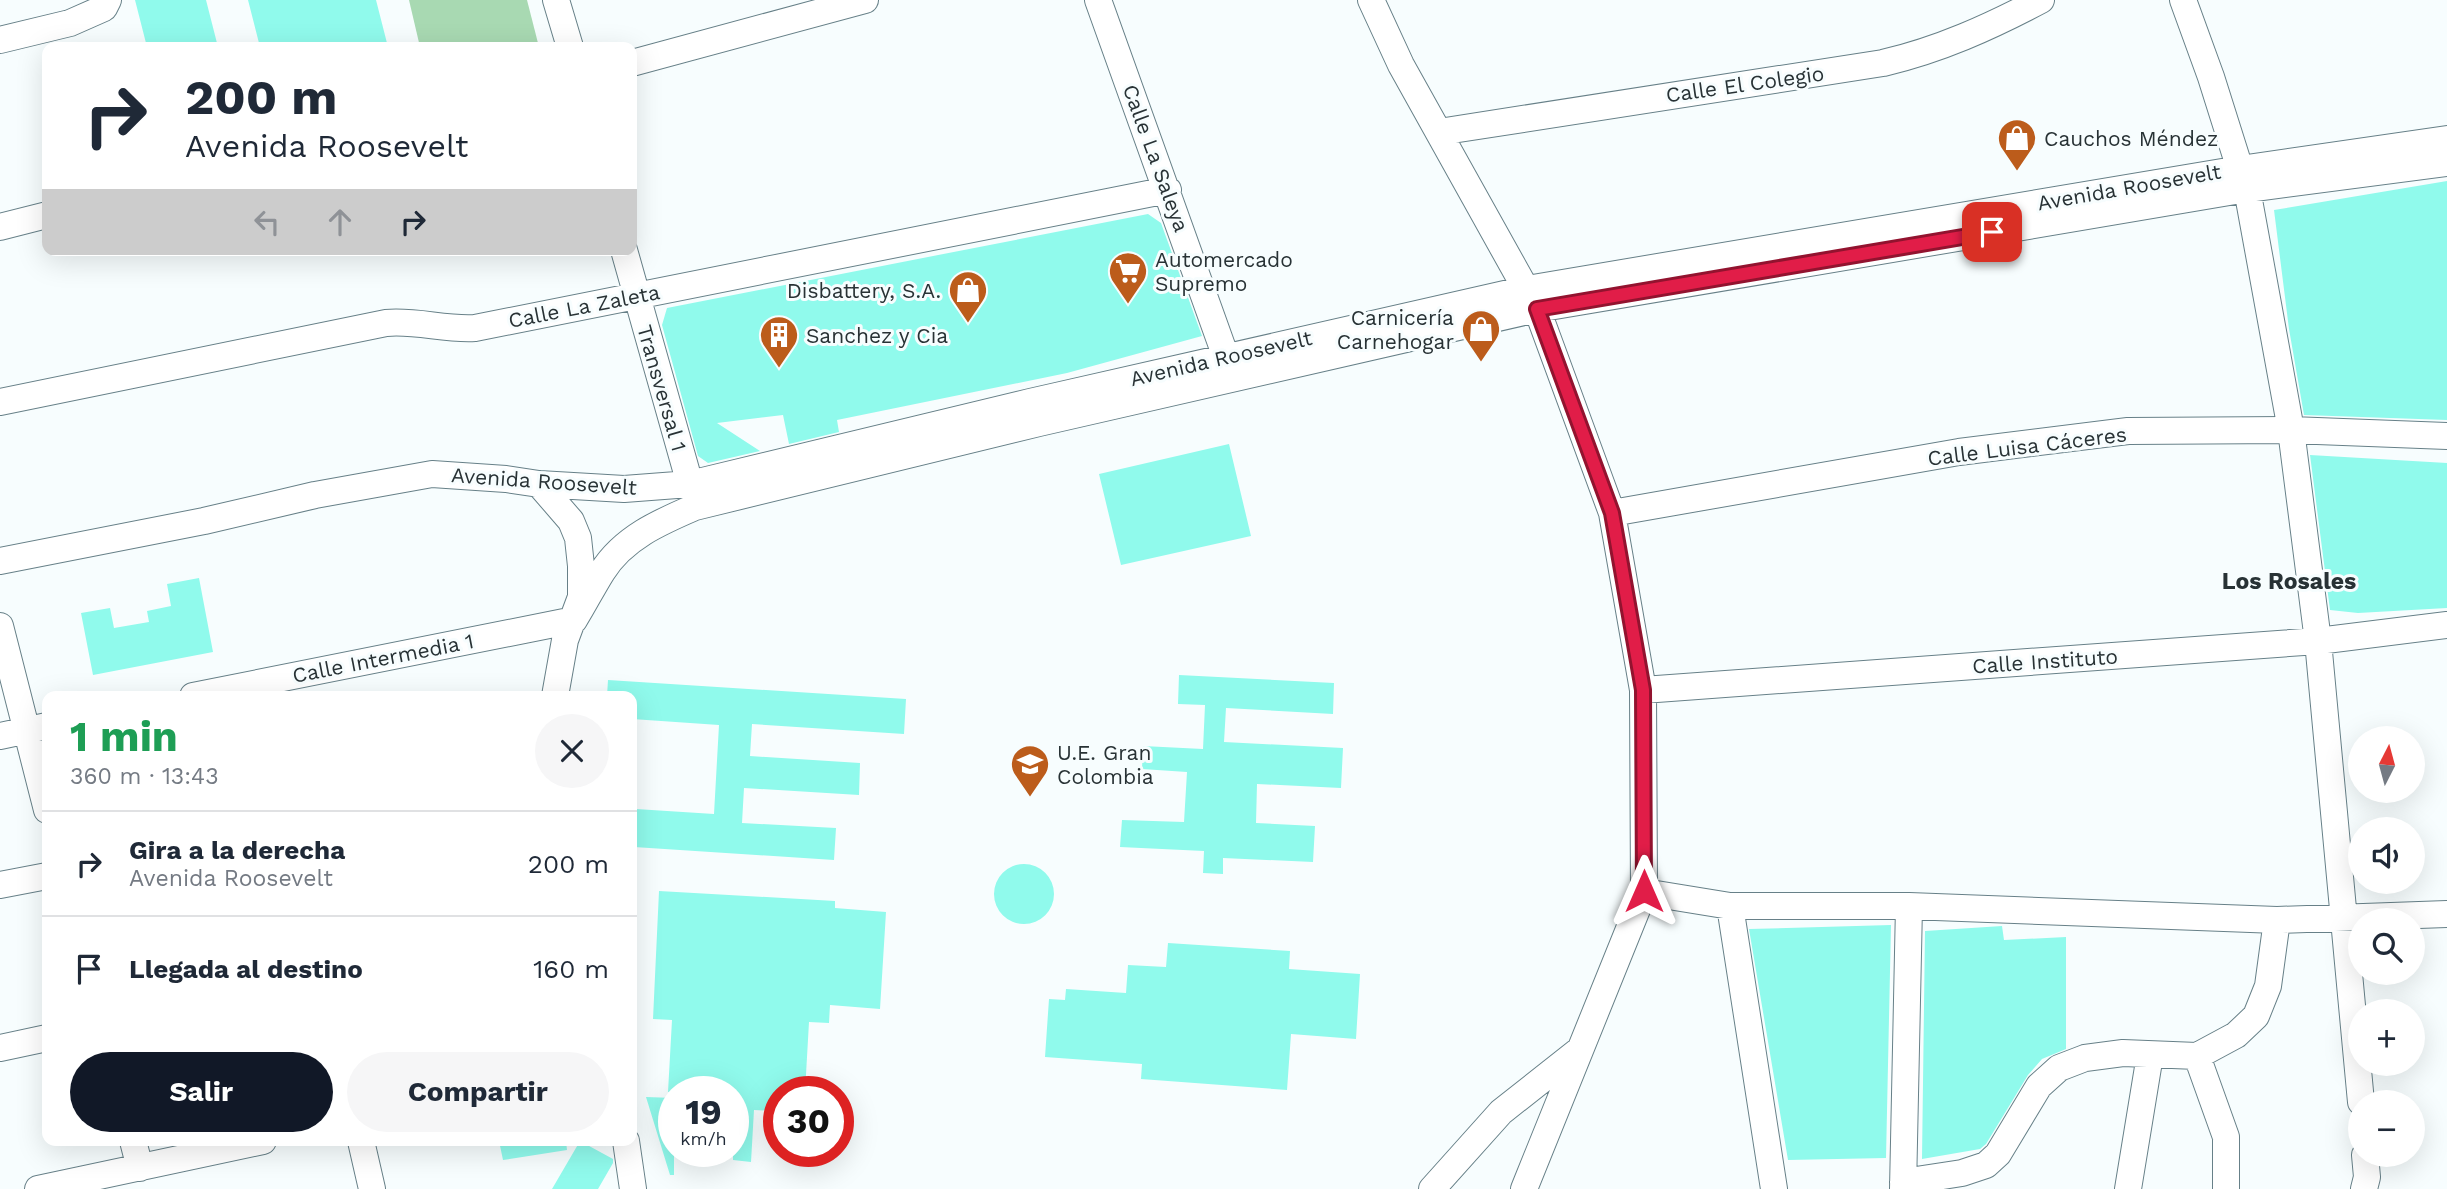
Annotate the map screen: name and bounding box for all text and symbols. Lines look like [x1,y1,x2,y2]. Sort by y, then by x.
street label: Calle El Colegio [1664,61,1826,107]
text: 200 m [185,68,337,126]
icon: right [70,70,161,161]
street label: Calle La Saleya [1118,81,1194,235]
shop icon: Cauchos Méndez [1996,117,2038,172]
place label: Cauchos Méndez [2044,126,2218,151]
text: Avenida Roosevelt [185,127,469,165]
street label: Avenida Roosevelt [2035,159,2223,215]
pin [1962,202,2022,262]
icon: left [248,203,286,241]
icon: ahead [321,203,359,241]
icon: right [394,203,432,241]
icon: arrive [1973,213,2011,251]
place label: Automercado Supremo [1155,247,1293,296]
supermarket icon: Automercado Supremo [1107,250,1149,305]
shop icon: Disbattery, S.A. [947,269,989,324]
place label: Disbattery, S.A. [787,278,941,303]
street label: Calle La Zaleta [506,279,662,333]
place label: Carnicería Carnehogar [1337,305,1454,354]
shop icon: Carnicería Carnehogar [1460,308,1502,363]
building icon: Sanchez y Cia [758,314,800,369]
street label: Transversal 1 [632,322,692,454]
place label: Sanchez y Cia [806,323,948,348]
street label: Avenida Roosevelt [1128,325,1315,391]
street label: Calle Luisa Cáceres [1926,421,2128,471]
street label: Avenida Roosevelt [450,462,638,500]
district label: Los Rosales [2222,568,2356,595]
street label: Calle Intermedia 1 [290,628,476,688]
street label: Calle Instituto [1971,643,2119,679]
text: 1 min [70,712,178,761]
button: close [535,714,609,788]
north arrow [2348,726,2426,803]
map controls [2348,726,2425,1167]
place label: U.E. Gran Colombia [1057,740,1154,789]
school or university icon: U.E. Gran Colombia [1009,743,1051,798]
text: 360 m · 13:43 [70,763,219,790]
button: sound [2348,817,2425,894]
text: Gira a la derecha [129,835,345,865]
icon: right [70,845,108,883]
text: 200 m [528,849,609,879]
position arrow [1607,854,1681,928]
text: Avenida Roosevelt [129,865,333,892]
button: search [2348,908,2425,985]
icon: arrive [70,950,108,988]
text: Llegada al destino [129,954,363,984]
text: 160 m [533,954,609,984]
button: + [2348,999,2425,1076]
button: Salir [70,1052,333,1132]
button: Compartir [347,1052,609,1132]
speed limit sign: 30 [763,1076,854,1167]
button: − [2348,1090,2425,1167]
text: 19 [685,1091,722,1133]
text: km/h [680,1128,727,1149]

